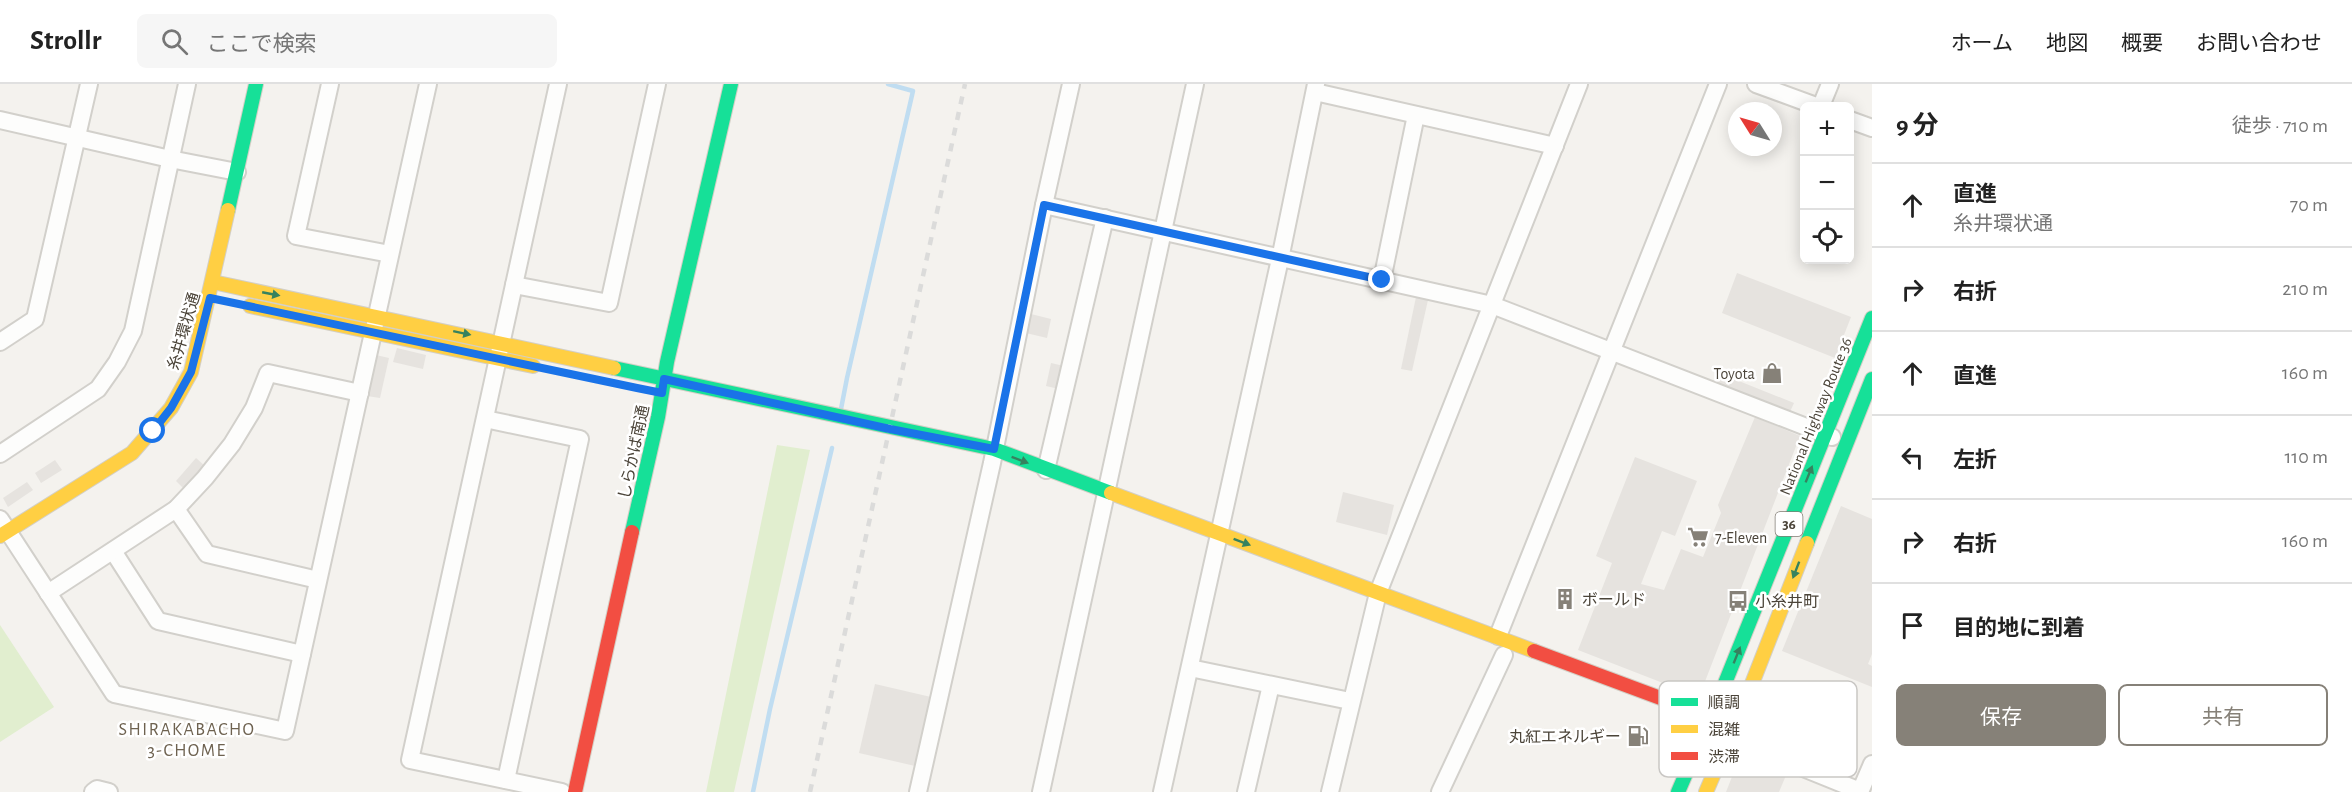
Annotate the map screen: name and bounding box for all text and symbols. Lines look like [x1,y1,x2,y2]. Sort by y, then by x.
search box [137,14,557,68]
icon: search [158,25,191,58]
text: Strollr [30,27,101,55]
text: ここで検索 [206,33,316,55]
text: ホーム [1951,33,2013,54]
text: 地図 [2046,33,2088,54]
text: 概要 [2121,33,2163,54]
text: お問い合わせ [2196,33,2322,54]
north arrow [1728,102,1782,156]
map controls [1800,102,1854,264]
button: + [1800,102,1854,156]
text: 9 分 [1896,113,1938,139]
text: 徒歩 · 710 m [2232,116,2328,136]
button: − [1800,156,1854,210]
text: 直進 [1953,183,1997,205]
icon: ahead [1896,189,1929,222]
text: 70 m [2290,195,2328,215]
button: locate [1800,210,1854,264]
text: 糸井環状通 [1953,214,2053,234]
route end [1368,266,1394,292]
icon: right [1896,273,1929,306]
text: 210 m [2282,279,2328,299]
text: 右折 [1953,281,1997,303]
street label: 糸井環状通 [164,290,203,372]
one-way arrow [261,290,280,299]
one-way arrow [452,329,471,339]
street label: National Highway Route 36 [1777,335,1856,498]
icon: ahead [1896,357,1929,390]
shop icon: Toyota [1760,361,1784,385]
text: 160 m [2282,363,2328,383]
text: 直進 [1953,365,1997,387]
place label: Toyota [1714,366,1755,383]
street label: しらかば南通 [615,403,652,501]
route start [139,417,165,443]
icon: left [1896,441,1929,474]
text: 110 m [2284,447,2328,467]
text: 左折 [1953,449,1997,471]
one-way arrow [1011,455,1029,465]
one-way arrow [1804,465,1814,483]
road number: 36 [1776,512,1802,536]
supermarket icon: 7-Eleven [1686,525,1710,549]
icon: right [1896,525,1929,558]
place label: 7-Eleven [1715,530,1767,546]
text: 160 m [2282,531,2328,551]
text: 右折 [1953,533,1997,555]
one-way arrow [1234,537,1252,547]
one-way arrow [1791,561,1801,579]
building icon: ボールド [1553,587,1577,611]
bus stop icon: 小糸井町 [1726,589,1750,613]
place label: ボールド [1582,592,1646,608]
place label: 小糸井町 [1755,593,1819,610]
icon: arrive [1896,609,1929,642]
text: 目的地に到着 [1953,617,2085,639]
one-way arrow [1732,646,1742,664]
legend [1659,681,1857,777]
button: 保存 [1896,684,2106,746]
button: 共有 [2118,684,2328,746]
text: 順調 [1708,695,1740,711]
district label: SHIRAKABACHO 3-CHOME [119,721,255,760]
text: 混雑 [1708,721,1740,738]
fuel station icon: 丸紅エネルギー [1626,724,1650,748]
place label: 丸紅エネルギー [1509,728,1621,745]
text: 渋滞 [1708,749,1740,765]

